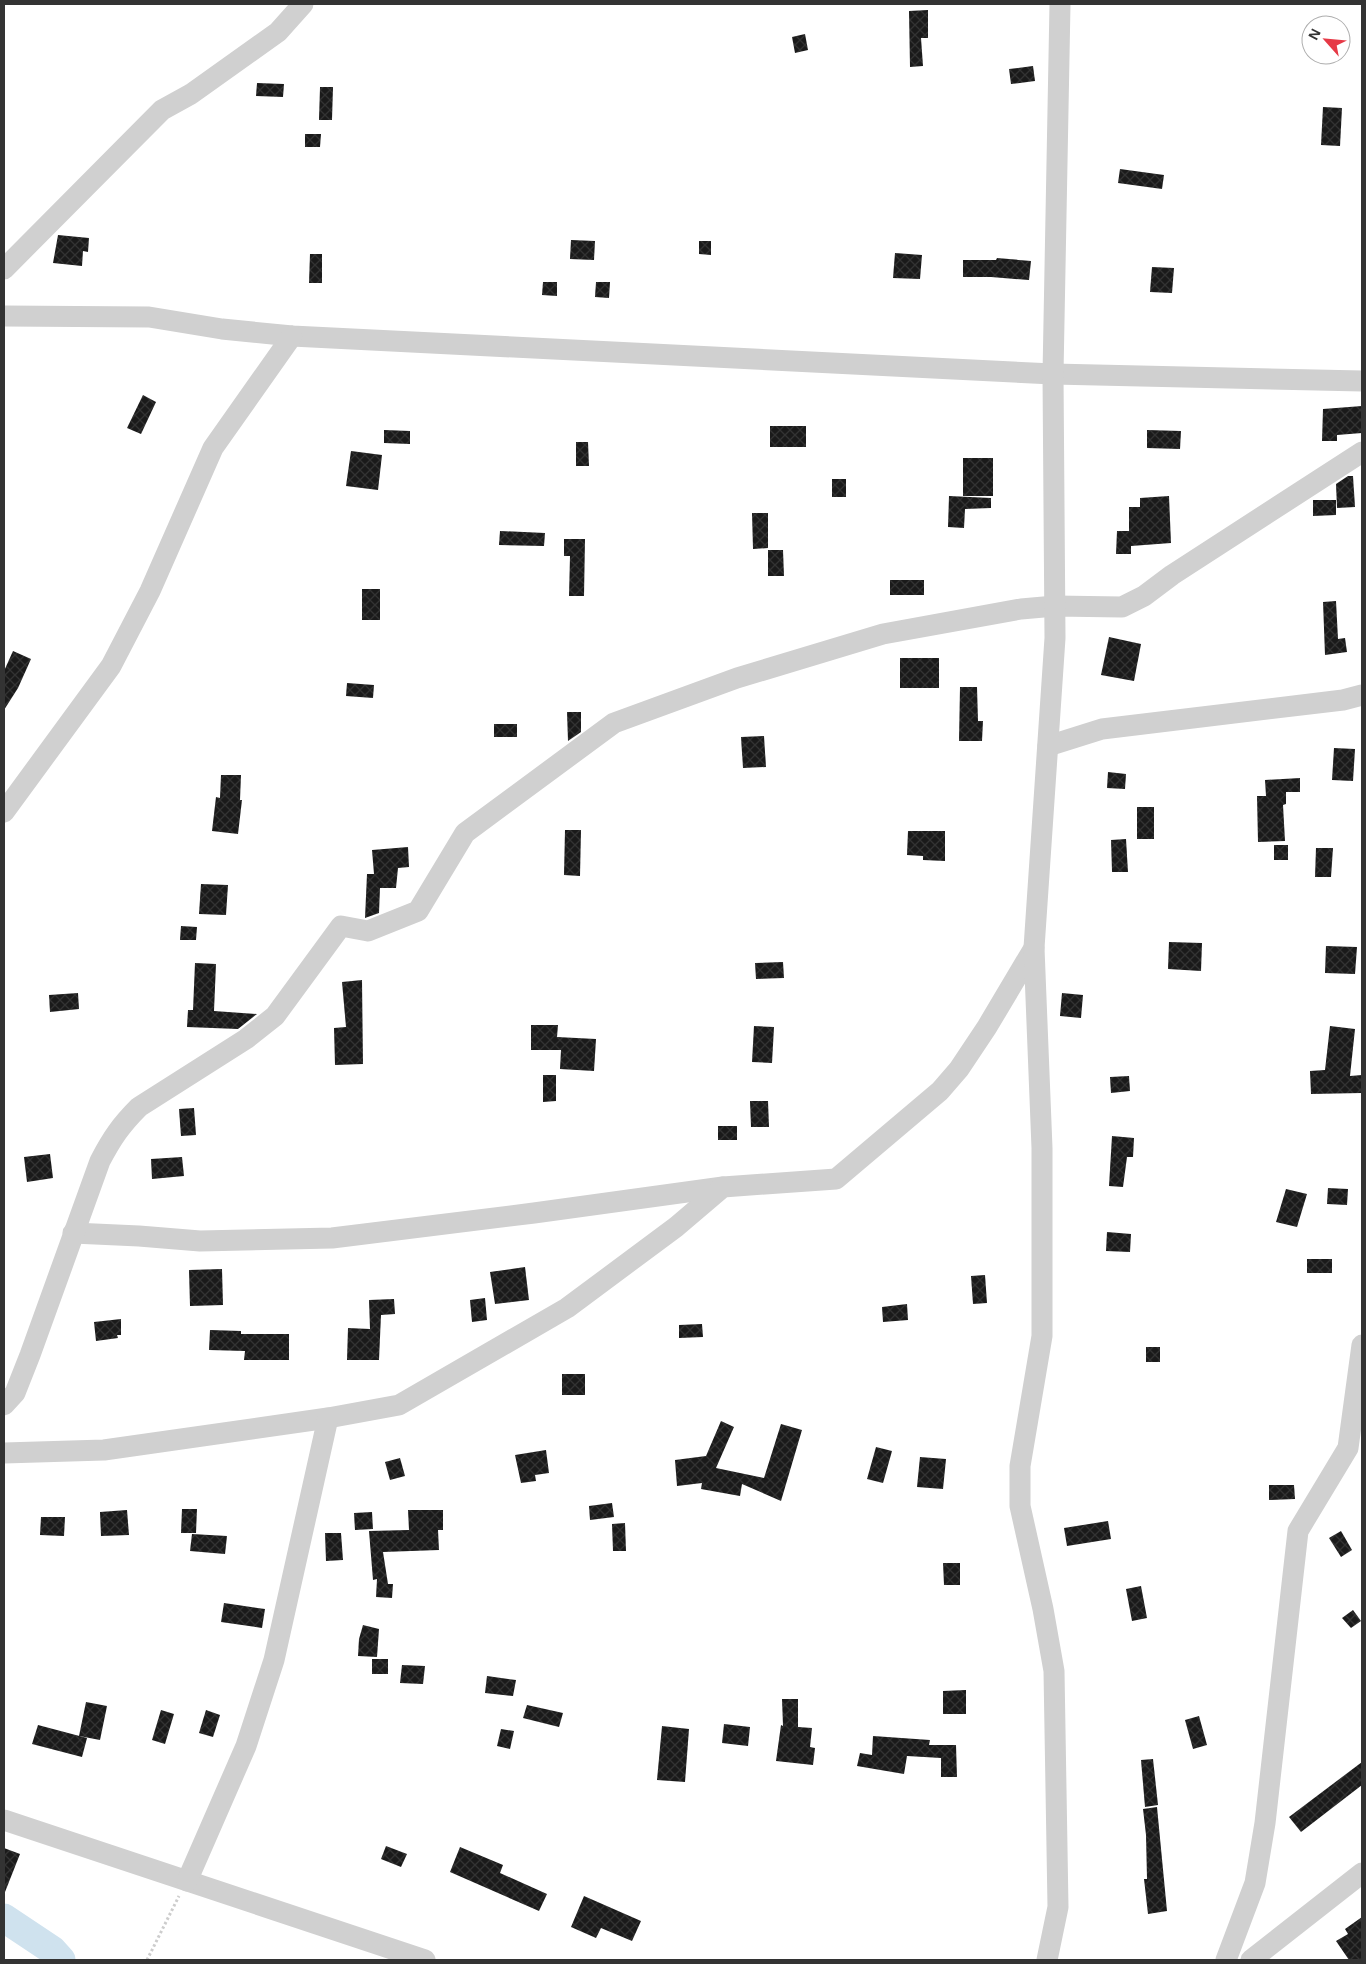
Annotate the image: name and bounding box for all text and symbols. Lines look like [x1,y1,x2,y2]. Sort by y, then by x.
north arrow [1301,15,1351,65]
text: N [1305,26,1324,42]

